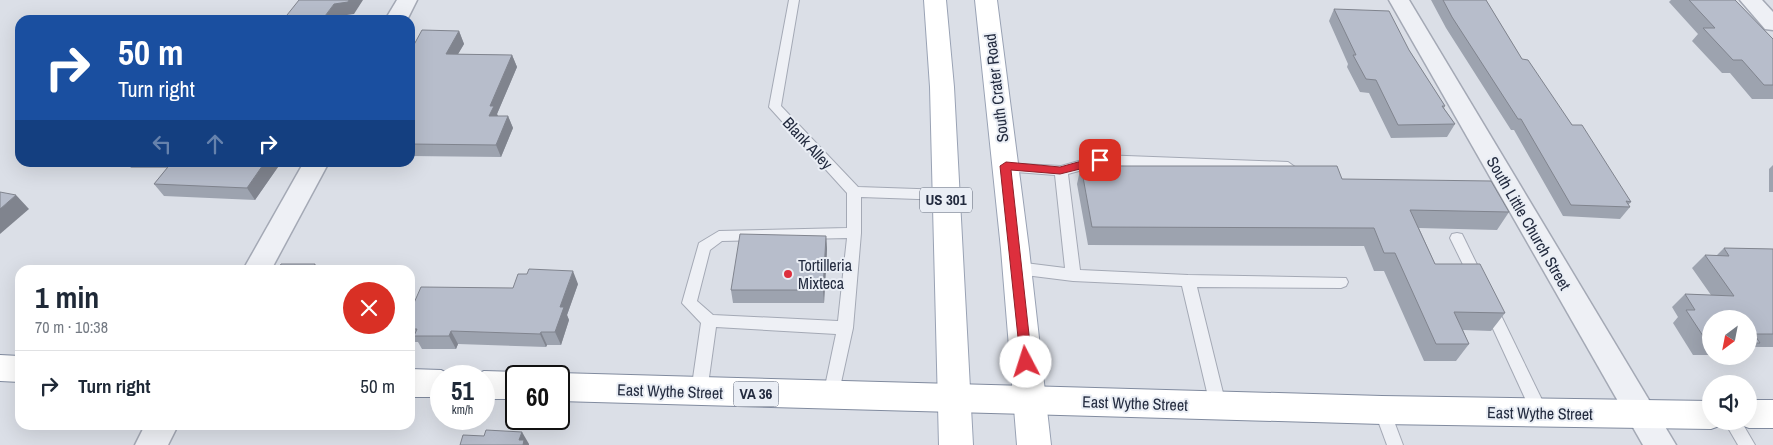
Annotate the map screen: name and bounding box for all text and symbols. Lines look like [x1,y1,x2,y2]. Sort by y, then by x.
text: 50 m [118,29,183,76]
street label: South Crater Road [978,32,1014,144]
icon: right [35,35,100,100]
text: Turn right [118,74,195,104]
street label: Blank Alley [778,112,838,174]
icon: left [148,130,176,158]
icon: ahead [201,130,229,158]
icon: right [254,130,282,158]
pin [1079,139,1121,181]
icon: arrive [1086,146,1114,174]
street label: South Little Church Street [1482,152,1576,294]
road number: US 301 [920,188,972,212]
place label: Tortilleria Mixteca [798,254,853,294]
marker: Tortilleria Mixteca [782,268,794,280]
text: 1 min [35,277,99,317]
button: close [343,282,395,334]
north arrow [1702,310,1758,365]
map controls [1702,310,1757,430]
text: 70 m · 10:38 [35,316,108,338]
position arrow [999,335,1051,387]
speed limit sign: 60 [505,365,570,430]
icon: right [35,372,63,400]
text: Turn right [78,373,150,399]
text: 50 m [360,373,395,399]
text: 51 [451,374,474,408]
button: sound [1702,375,1757,430]
street label: East Wythe Street [617,378,724,404]
road number: VA 36 [734,382,778,406]
street label: East Wythe Street [1082,390,1189,416]
street label: East Wythe Street [1487,401,1593,425]
text: km/h [452,402,473,418]

